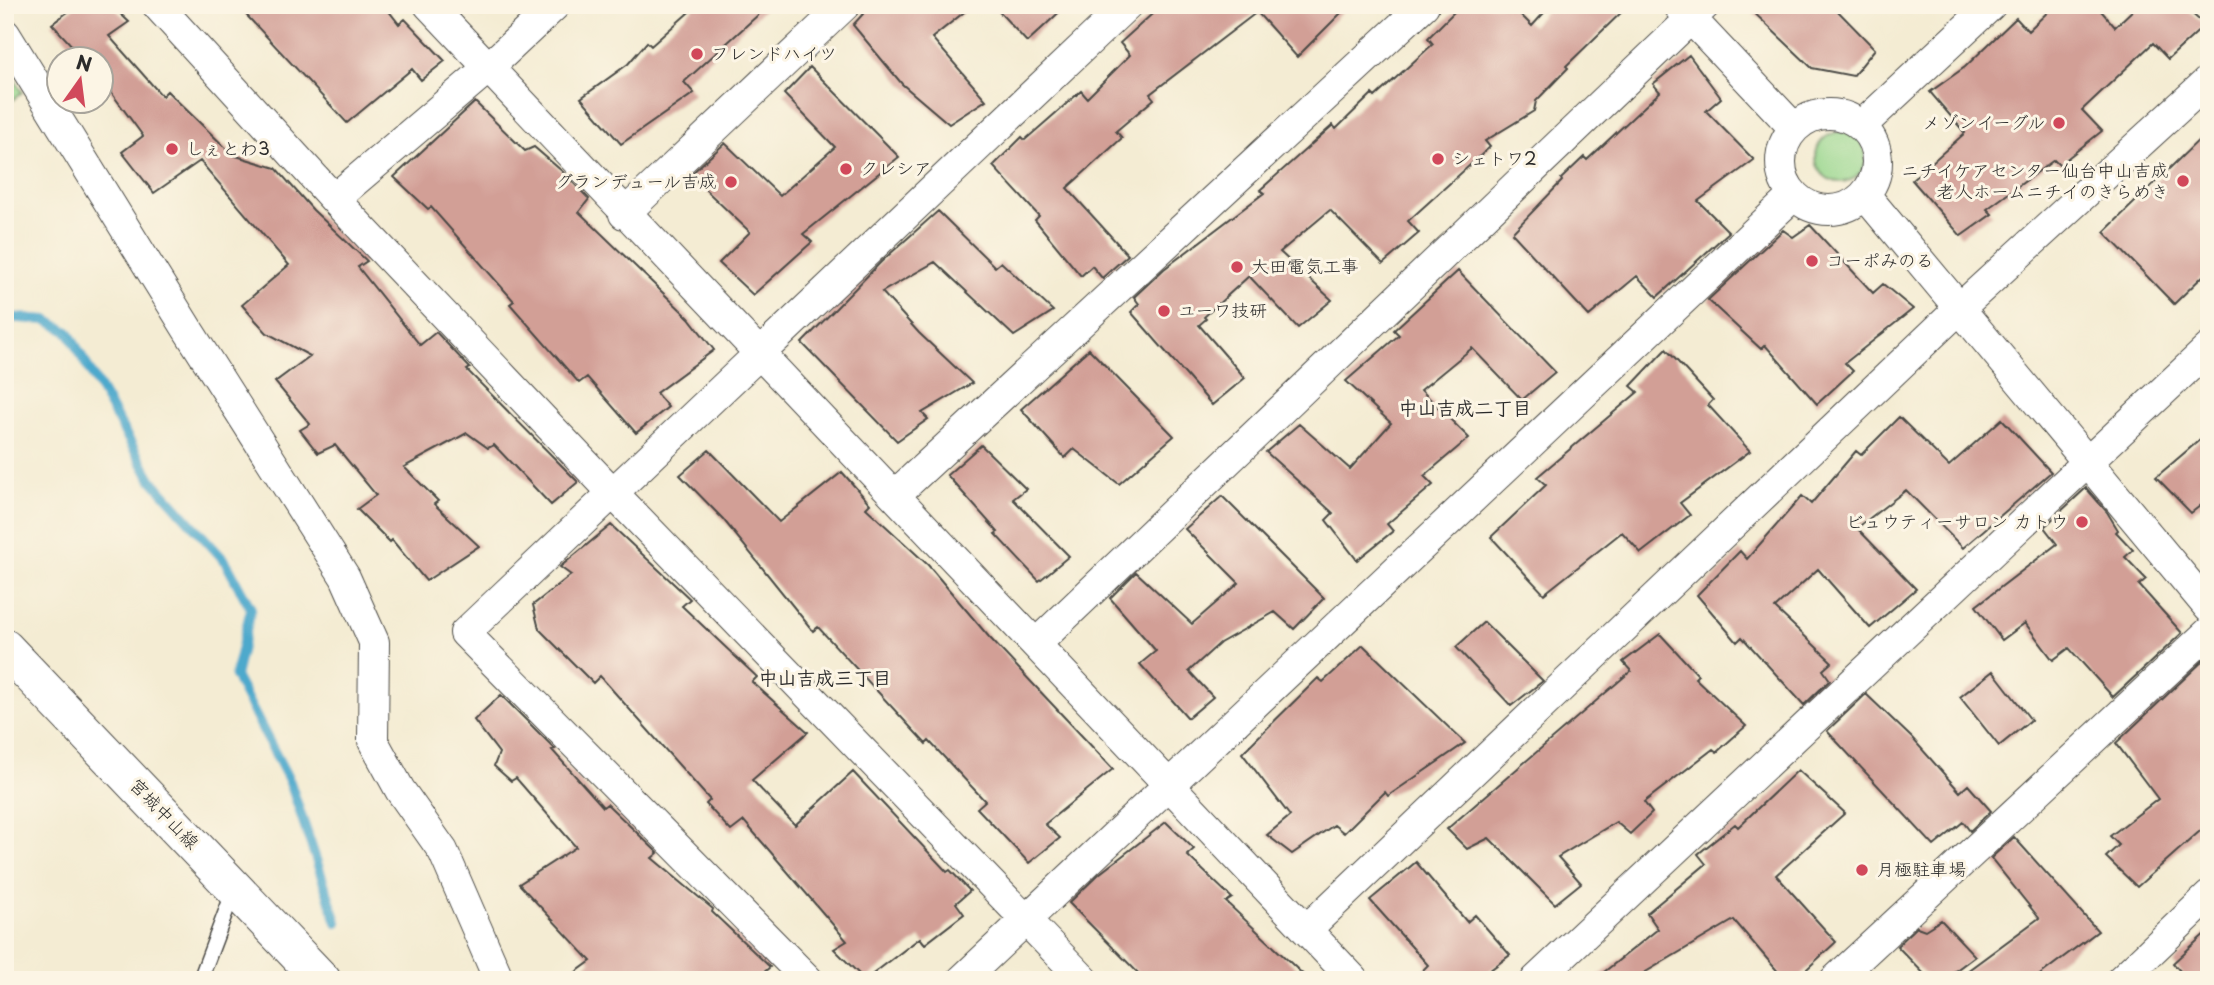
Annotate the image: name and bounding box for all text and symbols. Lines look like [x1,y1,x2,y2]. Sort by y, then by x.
place label: フレンドハイツ [711,39,837,66]
north arrow [46,46,116,116]
marker: フレンドハイツ [689,46,705,62]
text: N [74,47,95,78]
place label: メゾンイーグル [1922,108,2045,135]
marker: メゾンイーグル [2051,115,2067,131]
place label: しぇとわ3 [186,134,270,161]
marker: しぇとわ3 [164,141,180,157]
place label: シェトワ2 [1452,144,1537,171]
marker: シェトワ2 [1430,151,1446,167]
place label: クレシア [860,154,932,181]
place label: ニチイケアセンター仙台中山吉成 老人ホームニチイのきらめき [1901,156,2169,204]
marker: クレシア [838,161,854,177]
place label: グランデュール吉成 [555,167,717,194]
marker: ニチイケアセンター仙台中山吉成 老人ホームニチイのきらめき [2175,173,2191,189]
marker: グランデュール吉成 [723,174,739,190]
place label: コーポみのる [1826,246,1934,273]
place label: 大田電気工事 [1251,252,1359,279]
marker: コーポみのる [1804,253,1820,269]
marker: 大田電気工事 [1229,259,1245,275]
place label: ユーワ技研 [1178,296,1267,323]
marker: ユーワ技研 [1156,303,1172,319]
district label: 中山吉成二丁目 [1398,393,1532,421]
place label: ビュウティーサロン カトウ [1845,507,2068,534]
marker: ビュウティーサロン カトウ [2074,514,2090,530]
district label: 中山吉成三丁目 [758,663,892,691]
street label: 宮城中山線 [124,771,206,855]
place label: 月極駐車場 [1876,855,1966,882]
marker: 月極駐車場 [1854,862,1870,878]

